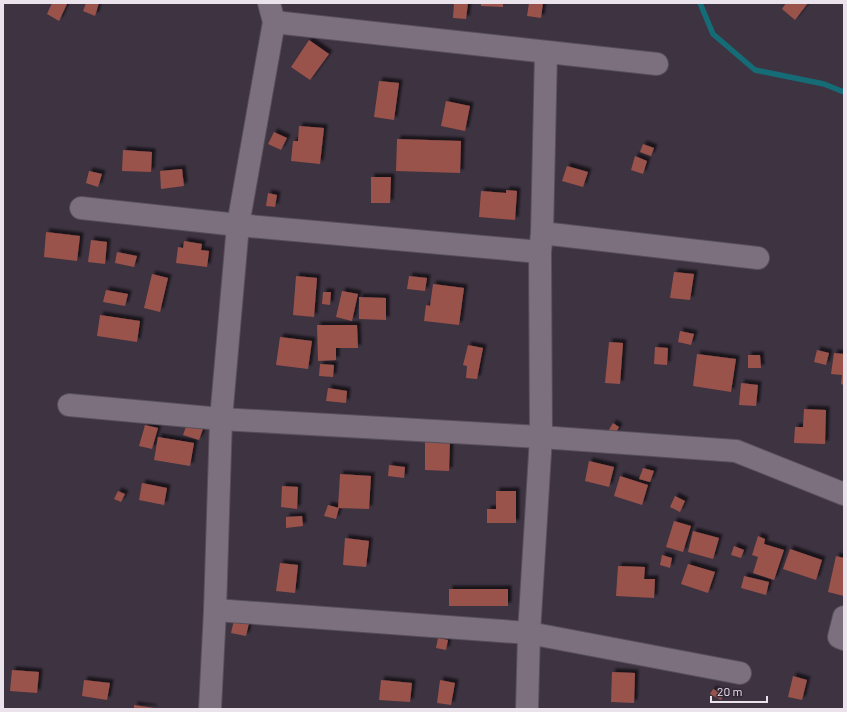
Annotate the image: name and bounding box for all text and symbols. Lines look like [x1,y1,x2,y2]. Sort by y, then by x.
scale bar [711,678,767,704]
text: 20 m [717,684,743,698]

